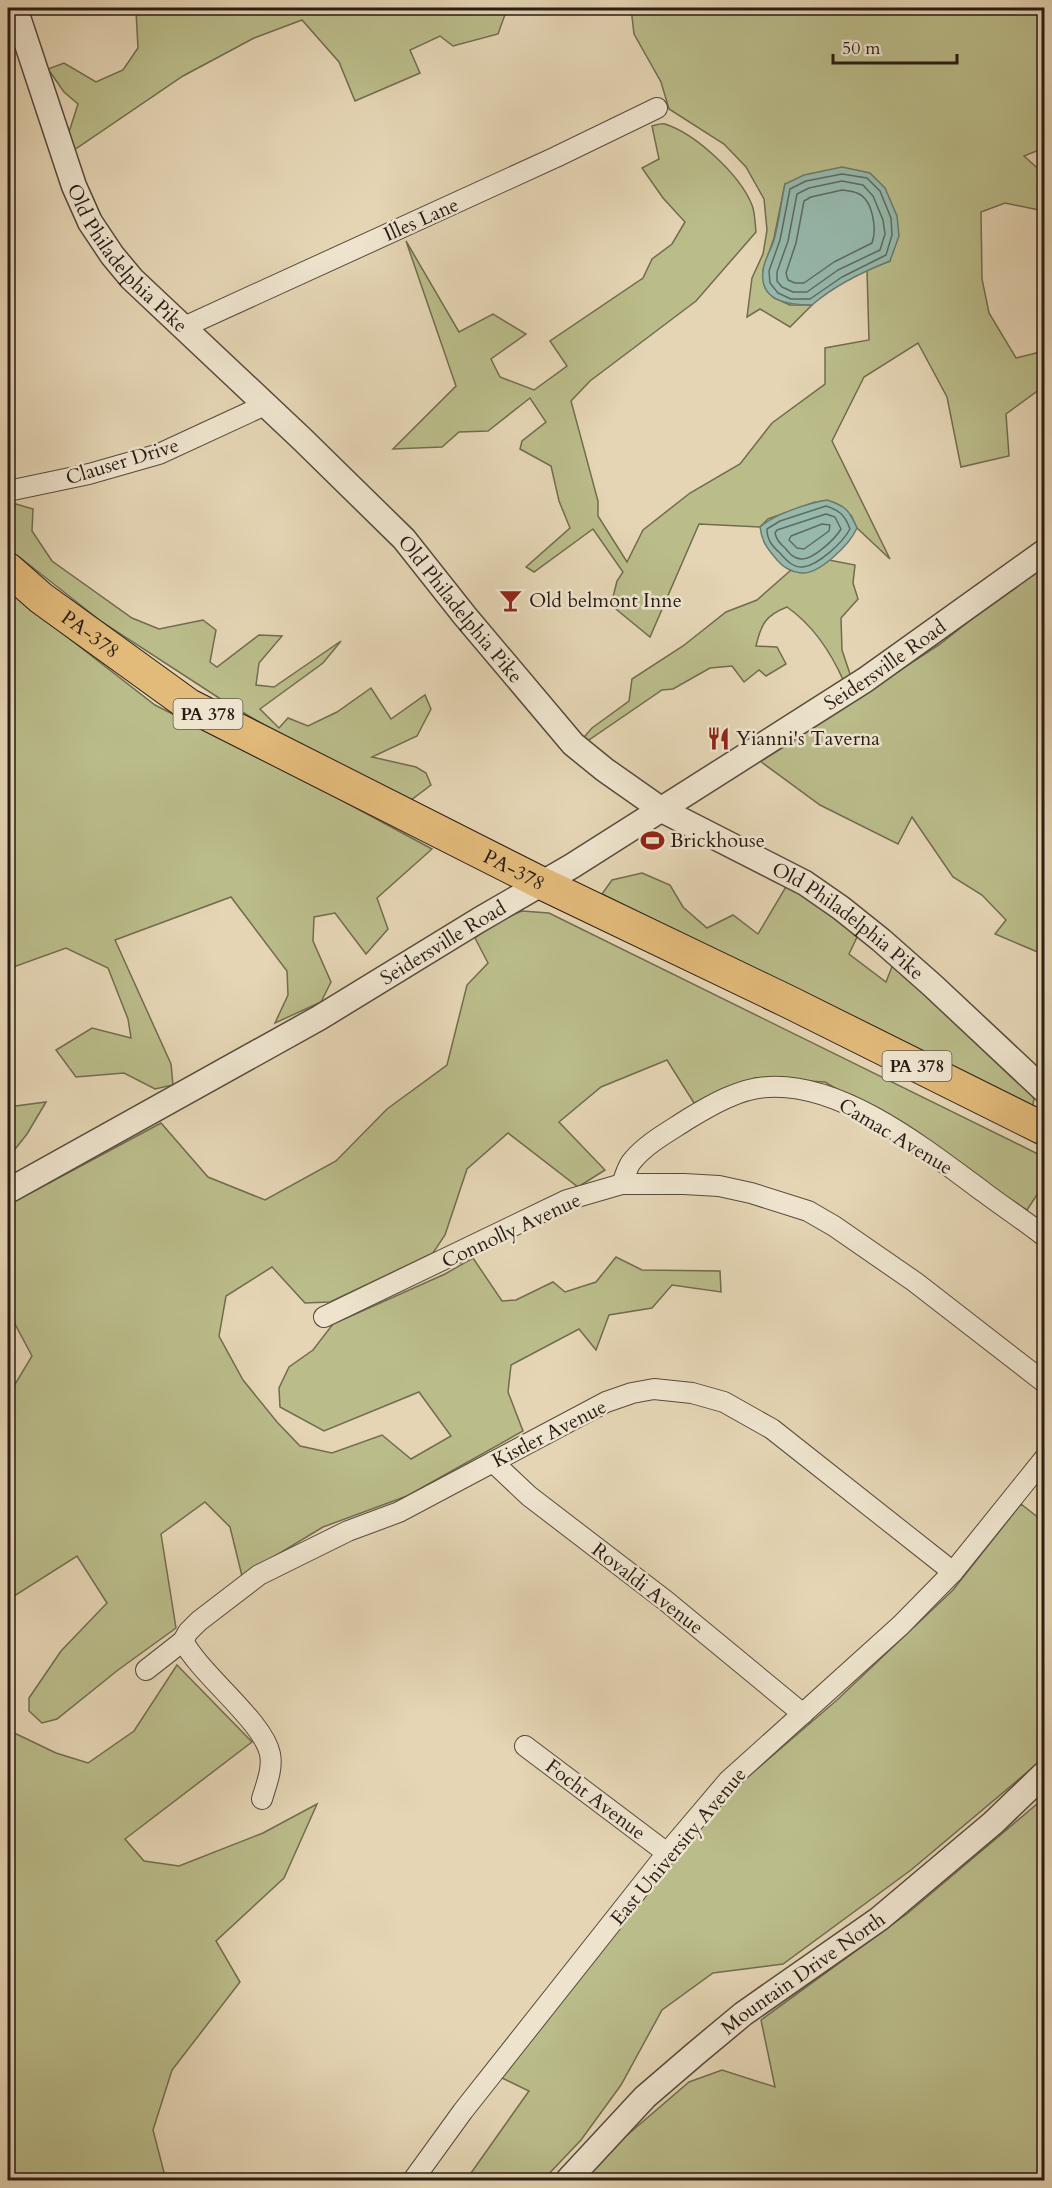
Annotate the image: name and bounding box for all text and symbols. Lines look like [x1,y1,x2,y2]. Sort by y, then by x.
scale bar [833,27,958,65]
text: 50 m [842,36,881,61]
street label: Old Philadelphia Pike [61,179,193,339]
street label: Illes Lane [379,191,463,248]
street label: Clauser Drive [62,431,182,491]
street label: Old Philadelphia Pike [392,529,529,689]
bar icon: Old belmont Inne [498,587,524,613]
place label: Old belmont Inne [529,587,682,614]
street label: PA-378 [56,604,125,664]
street label: Seidersville Road [819,613,952,717]
road number: PA 378 [174,699,242,729]
restaurant icon: Yianni's Taverna [705,725,731,751]
place label: Yianni's Taverna [736,725,880,752]
sports icon: Brickhouse [639,827,665,853]
place label: Brickhouse [670,827,765,854]
street label: PA-378 [479,843,549,897]
street label: Old Philadelphia Pike [767,855,930,986]
street label: Seidersville Road [375,894,511,991]
road number: PA 378 [882,1051,952,1081]
street label: Camac Avenue [834,1092,958,1181]
street label: Connolly Avenue [437,1186,585,1275]
street label: Kistler Avenue [487,1393,611,1474]
street label: Rovaldi Avenue [586,1536,709,1641]
street label: Focht Avenue [540,1753,651,1846]
street label: East University Avenue [604,1762,753,1931]
street label: Mountain Drive North [715,1906,891,2041]

